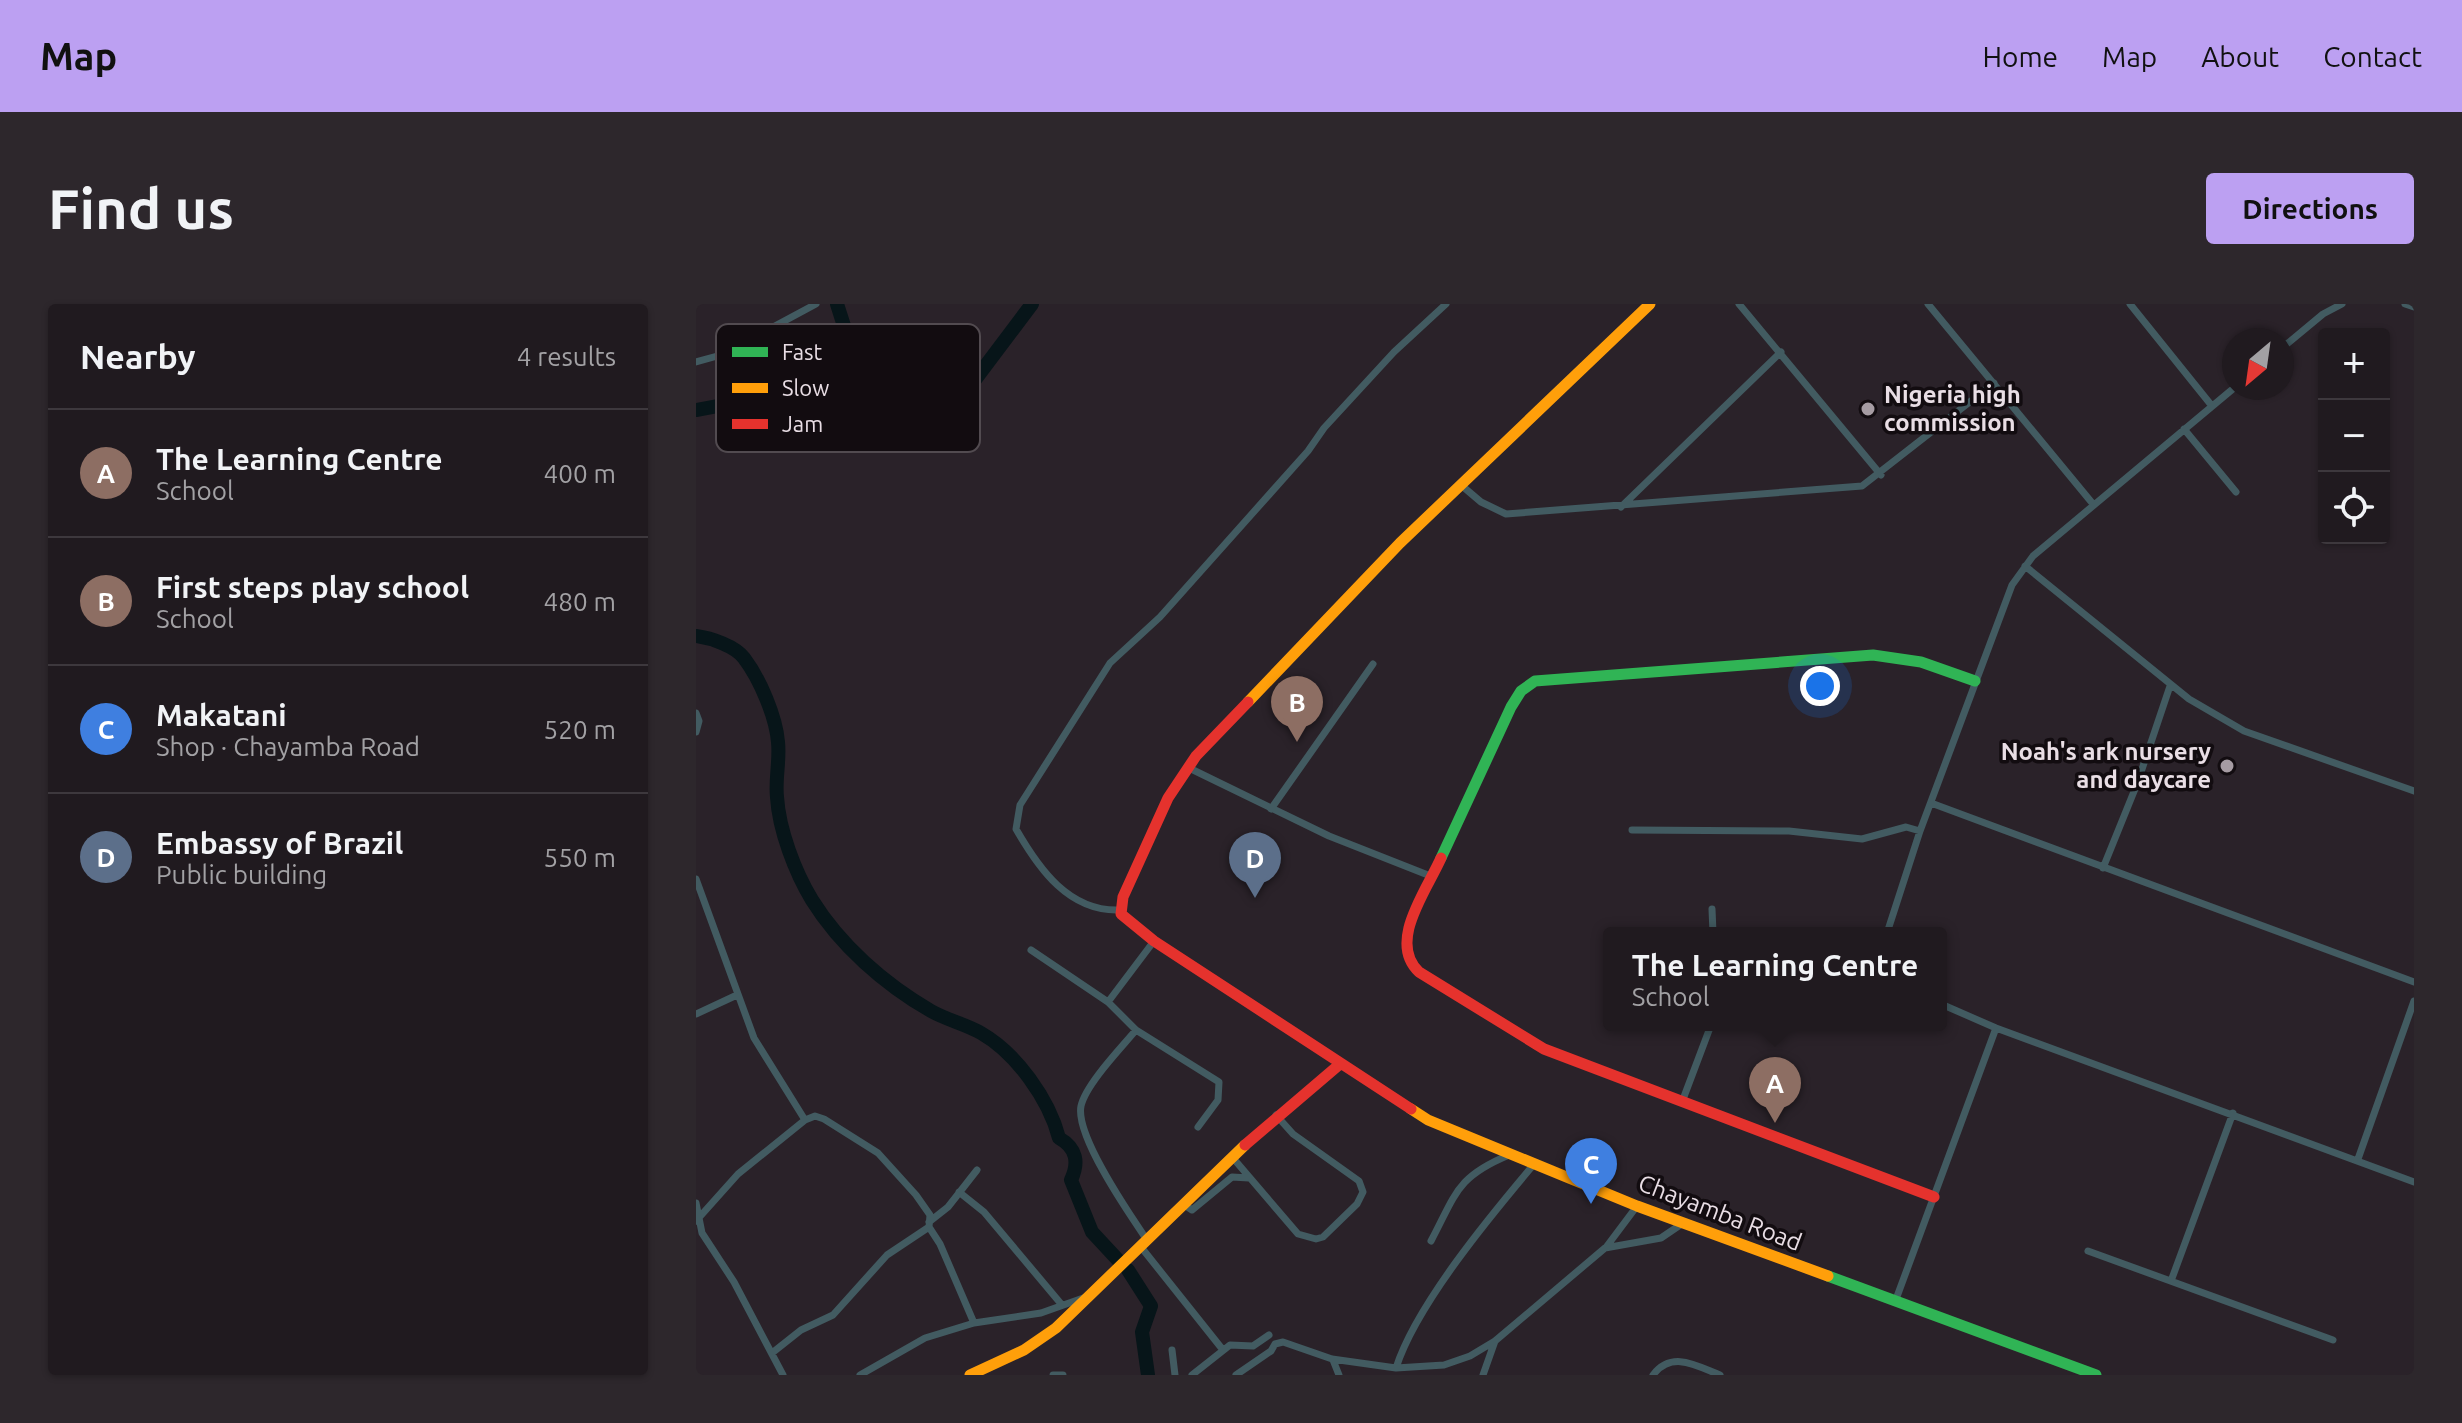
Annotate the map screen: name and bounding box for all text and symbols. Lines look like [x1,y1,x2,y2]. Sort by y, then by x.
text: Map [40,35,117,77]
text: Home [1983,41,2058,72]
text: Map [2102,41,2157,72]
text: About [2201,41,2279,72]
text: Contact [2323,41,2422,72]
button: Directions [2206,173,2414,244]
text: Find us [48,177,234,240]
legend [716,324,980,452]
north arrow [2222,328,2294,400]
map controls [2318,328,2390,544]
button: + [2318,328,2390,400]
text: Nearby [80,337,195,375]
text: Fast [782,339,823,364]
text: 4 results [517,342,616,371]
text: Slow [782,375,829,400]
place label: Nigeria high commission [1884,381,2021,436]
marker: Nigeria high commission [1859,400,1877,418]
button: − [2318,400,2390,472]
text: Jam [782,411,823,436]
text: The Learning Centre [156,442,443,476]
text: A [97,459,115,488]
text: 400 m [544,459,616,488]
button: locate [2318,472,2390,544]
text: School [156,476,234,505]
text: First steps play school [156,570,469,604]
text: B [97,587,115,616]
text: 480 m [544,587,616,616]
text: School [156,604,234,633]
your location [1800,666,1840,706]
pin: B [1271,676,1323,742]
text: Makatani [156,698,287,732]
text: C [98,715,114,744]
text: 520 m [544,715,616,744]
text: Shop · Chayamba Road [156,732,420,761]
place label: Noah's ark nursery and daycare [2001,738,2211,793]
marker: Noah's ark nursery and daycare [2218,757,2236,775]
text: Embassy of Brazil [156,826,403,860]
pin: D [1229,832,1281,898]
text: D [97,843,115,872]
text: 550 m [544,843,616,872]
text: Public building [156,860,327,889]
popup [1603,927,1947,1031]
text: The Learning Centre [1632,948,1918,982]
text: School [1632,982,1710,1011]
pin: A [1749,1057,1801,1123]
pin: C [1565,1138,1617,1204]
street label: Chayamba Road [1635,1169,1806,1256]

